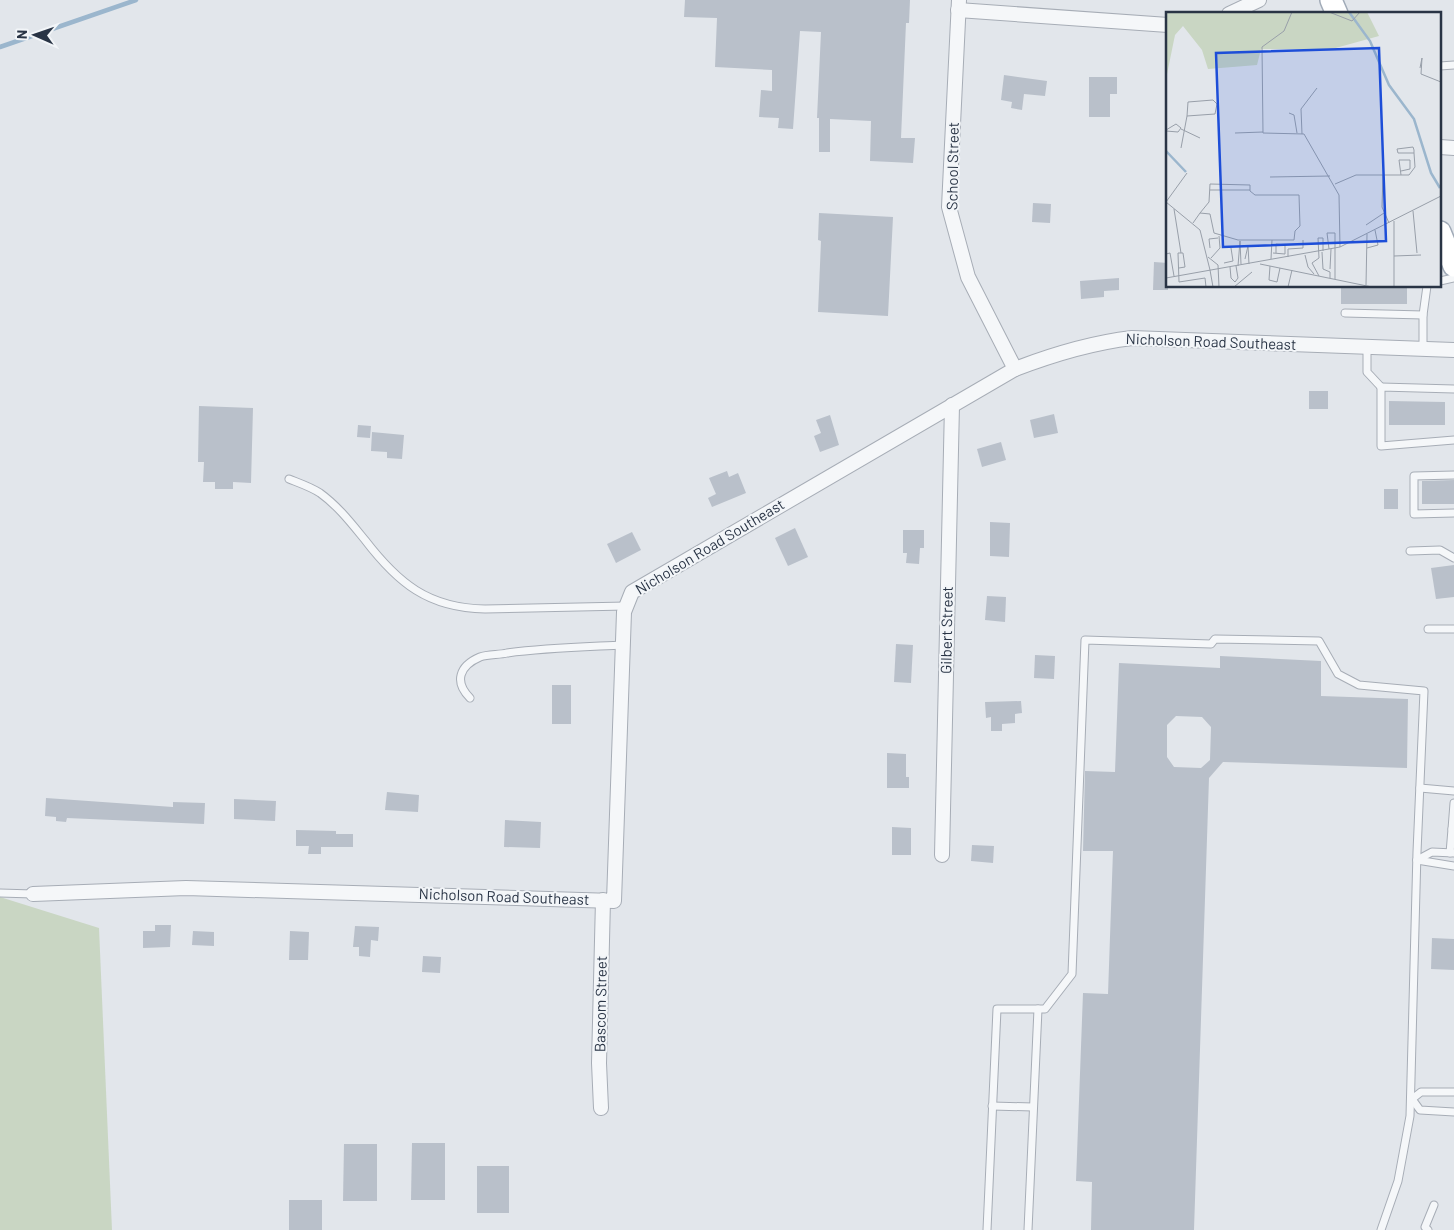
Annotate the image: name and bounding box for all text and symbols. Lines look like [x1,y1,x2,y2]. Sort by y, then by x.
north arrow [10,10,60,60]
inset map [1166,12,1442,288]
text: N [13,30,30,39]
street label: School Street [942,122,962,210]
street label: Nicholson Road Southeast [1125,329,1297,353]
street label: Nicholson Road Southeast [632,494,787,598]
street label: Gilbert Street [936,586,956,674]
street label: Nicholson Road Southeast [418,884,590,908]
street label: Bascom Street [590,956,610,1052]

